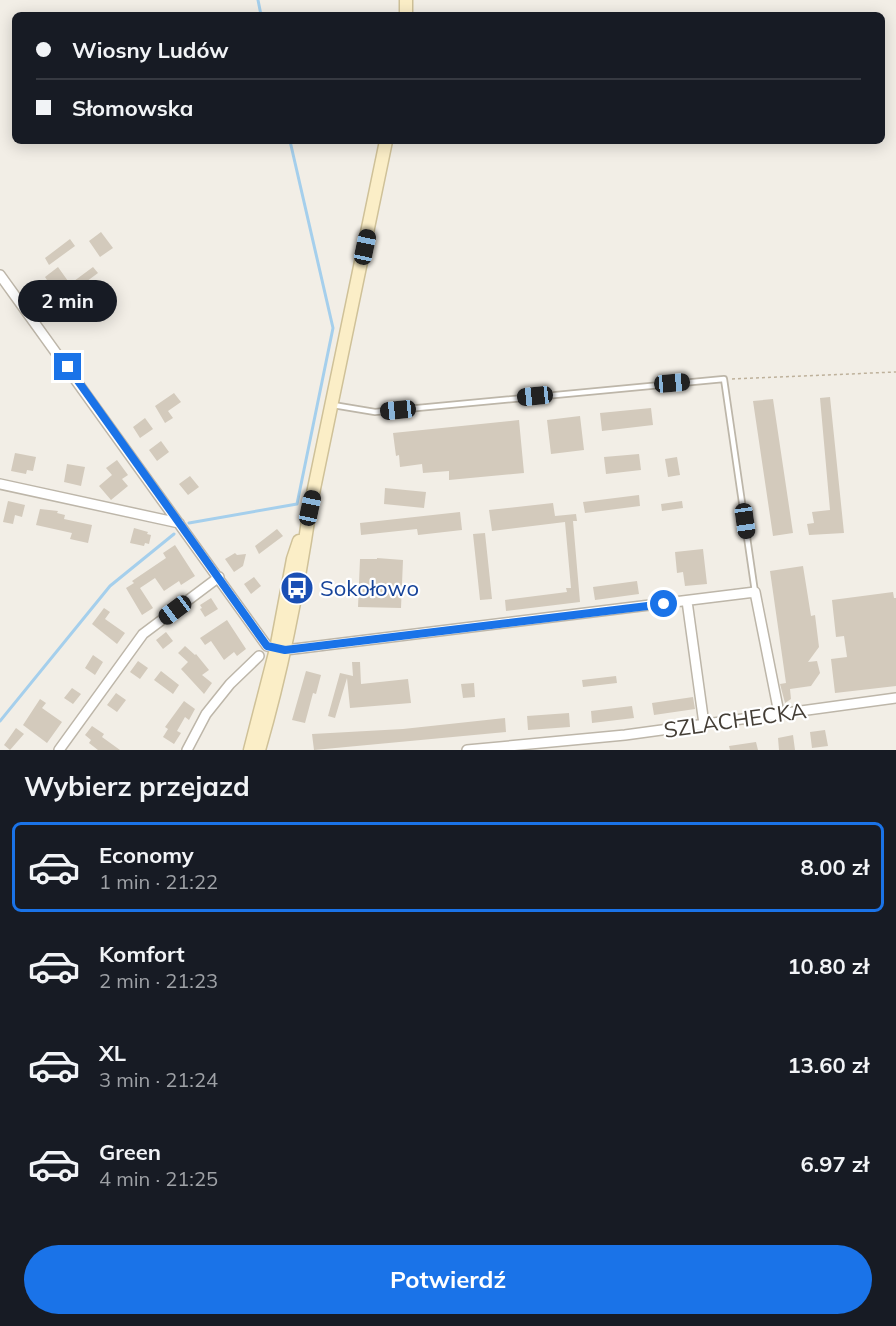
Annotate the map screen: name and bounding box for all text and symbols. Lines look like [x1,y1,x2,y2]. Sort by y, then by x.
text: Wiosny Ludów [72,36,229,64]
text: Słomowska [72,94,193,122]
car [352,228,378,266]
callout: 2 min [19,280,118,322]
text: 2 min [41,288,94,313]
route end [54,353,81,380]
car [653,372,691,394]
car [516,385,554,407]
car [379,399,417,421]
car [297,489,323,527]
car [734,502,756,540]
bus stop icon: Sokołowo [279,570,315,606]
place label: Sokołowo [320,574,419,602]
route start [650,590,677,617]
car [155,592,195,628]
street label: SZLACHECKA [662,696,808,744]
text: Wybierz przejazd [24,769,250,803]
icon: car [27,840,81,894]
text: Economy [99,841,194,869]
text: 8.00 zł [801,853,869,881]
text: 1 min · 21:22 [99,869,218,894]
icon: car [27,939,81,993]
text: Komfort [99,940,185,968]
text: 10.80 zł [787,952,869,980]
text: 2 min · 21:23 [99,968,218,993]
icon: car [27,1038,81,1092]
text: XL [99,1039,126,1067]
text: 13.60 zł [787,1051,869,1079]
text: 3 min · 21:24 [99,1067,218,1092]
icon: car [27,1137,81,1191]
text: Green [99,1138,161,1166]
text: 6.97 zł [801,1150,869,1178]
text: 4 min · 21:25 [99,1166,218,1191]
button: Potwierdź [24,1245,872,1314]

